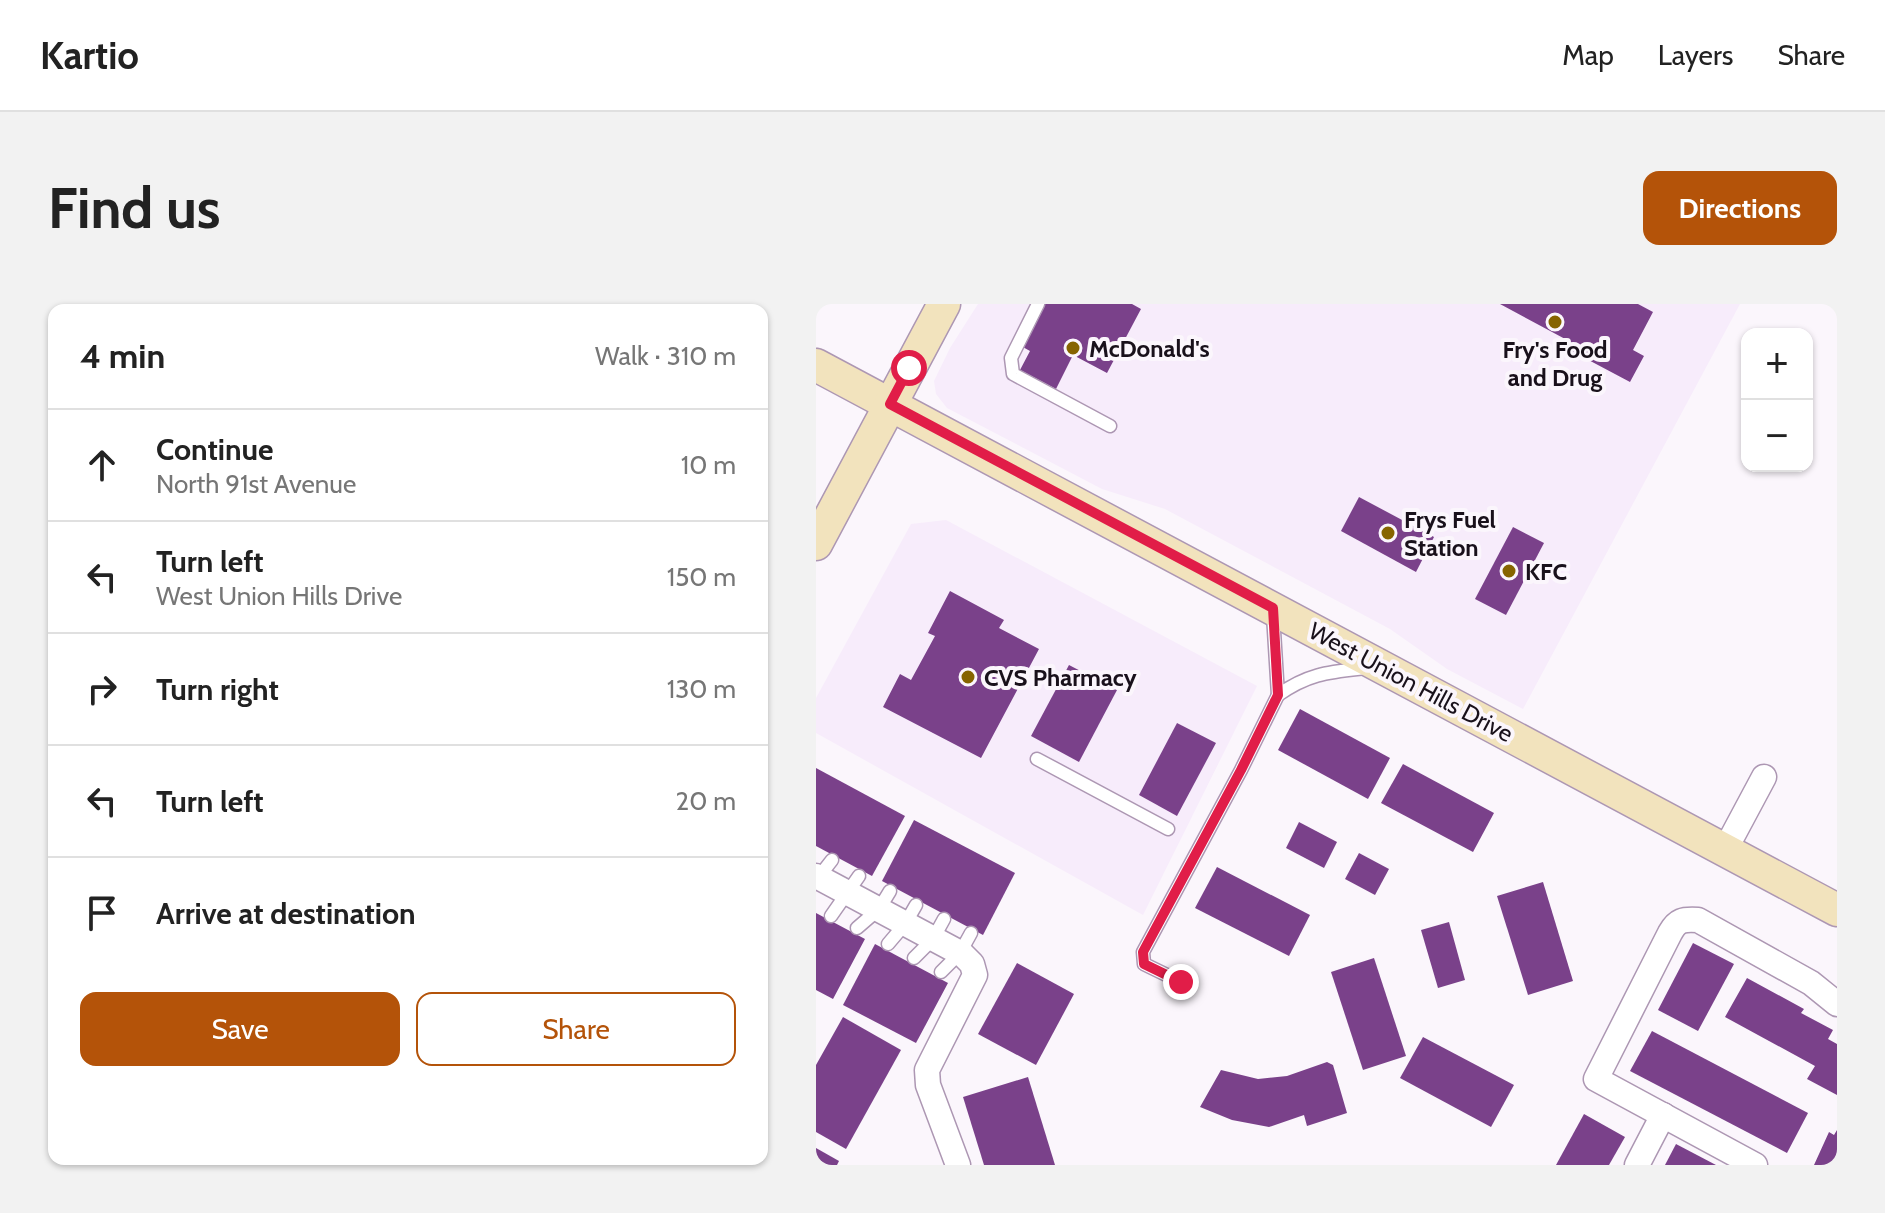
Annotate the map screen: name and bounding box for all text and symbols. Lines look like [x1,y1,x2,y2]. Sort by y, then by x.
text: Kartio [40,32,139,79]
text: Map [1562,38,1614,72]
text: Layers [1658,38,1733,72]
text: Share [1777,38,1845,72]
button: Directions [1643,171,1837,245]
text: Find us [48,174,221,242]
marker: Fry's Food and Drug [1546,313,1564,331]
map controls [1741,328,1813,472]
button: + [1741,328,1813,400]
place label: McDonald's [1089,334,1210,363]
text: 4 min [80,335,165,377]
place label: Fry's Food and Drug [1502,335,1608,392]
marker: McDonald's [1064,339,1082,357]
text: Walk · 310 m [595,340,736,372]
route start [891,350,927,386]
button: − [1741,400,1813,472]
text: Continue [156,431,273,468]
icon: ahead [80,443,124,487]
text: 10 m [681,449,736,481]
text: North 91st Avenue [156,468,356,500]
place label: Frys Fuel Station [1404,505,1496,562]
marker: Frys Fuel Station [1379,524,1397,542]
text: Turn left [156,543,264,580]
icon: left [80,555,124,599]
place label: KFC [1525,557,1567,586]
text: 150 m [667,561,736,593]
marker: KFC [1500,562,1518,580]
text: West Union Hills Drive [156,580,402,612]
street label: West Union Hills Drive [1304,616,1518,748]
place label: CVS Pharmacy [984,663,1137,692]
icon: right [80,667,124,711]
marker: CVS Pharmacy [959,668,977,686]
text: Turn right [156,671,279,708]
text: 130 m [667,673,736,705]
icon: left [80,779,124,823]
text: Turn left [156,783,264,820]
text: 20 m [676,785,736,817]
icon: arrive [80,891,124,935]
text: Arrive at destination [156,895,416,932]
route end [1163,964,1199,1000]
button: Save [80,992,400,1066]
button: Share [416,992,736,1066]

